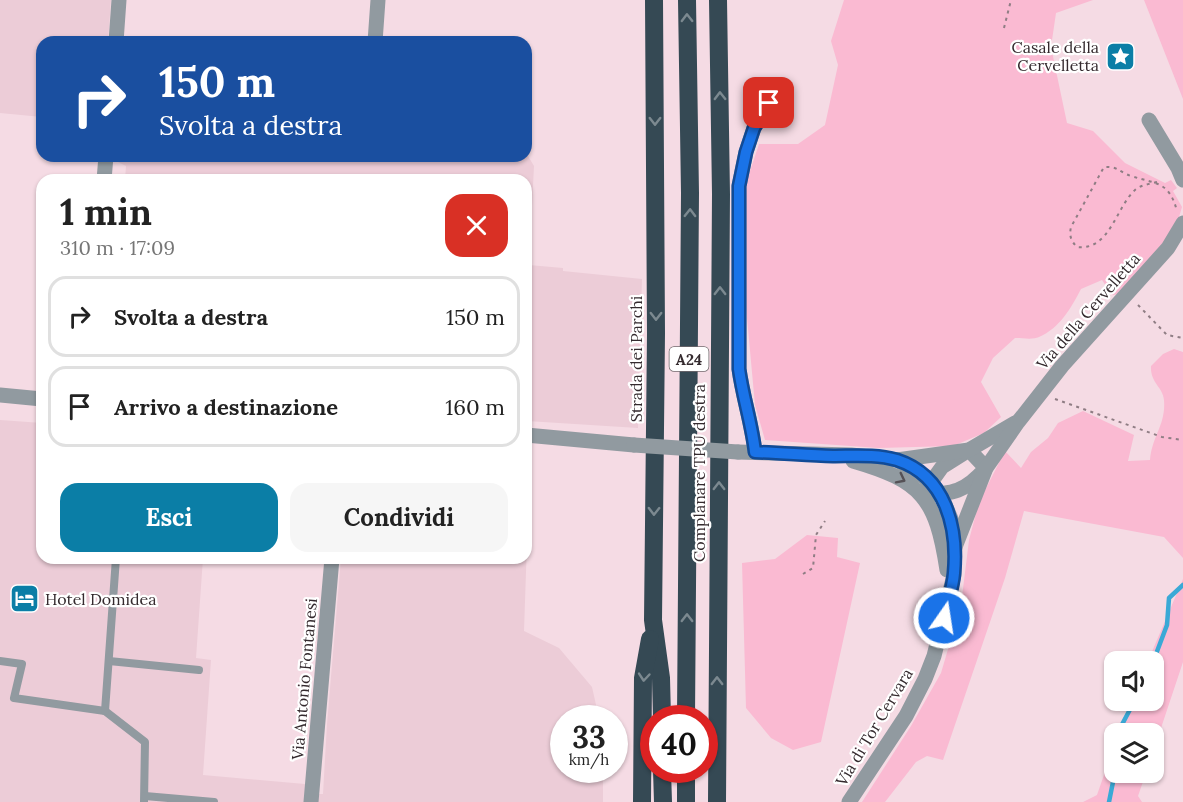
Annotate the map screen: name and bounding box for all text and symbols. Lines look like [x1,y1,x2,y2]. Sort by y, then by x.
one-way arrow [681,14,693,23]
place label: Casale della Cervelletta [1011,37,1099,75]
place icon: Casale della Cervelletta [1104,40,1136,72]
text: 150 m [159,55,275,109]
icon: right [60,60,138,138]
pin [743,77,794,128]
icon: arrive [752,86,785,119]
one-way arrow [713,91,726,100]
text: Svolta a destra [159,108,343,142]
one-way arrow [649,117,661,126]
text: 1 min [60,189,152,235]
button: close [445,194,508,257]
one-way arrow [684,209,696,218]
text: 310 m · 17:09 [60,235,175,260]
street label: Via della Cervelletta [1031,249,1144,374]
one-way arrow [714,286,726,295]
street label: Strada dei Parchi [626,296,646,422]
icon: right [63,300,96,333]
text: Svolta a destra [114,303,268,331]
text: 150 m [446,303,505,331]
one-way arrow [650,312,662,321]
road number: A24 [670,347,708,371]
street label: Complanare TPU destra [689,384,709,562]
icon: arrive [63,390,96,423]
text: Arrivo a destinazione [114,393,338,421]
text: 160 m [445,393,505,421]
one-way arrow [894,471,905,483]
one-way arrow [713,481,725,490]
button: Esci [60,483,278,552]
button: Condividi [290,483,508,552]
one-way arrow [648,507,660,516]
hotel icon: Hotel Domidea [8,583,40,615]
position arrow [912,586,976,650]
place label: Hotel Domidea [45,589,156,609]
street label: Via Antonio Fontanesi [287,597,321,762]
one-way arrow [681,614,693,623]
map controls [1104,651,1164,783]
button: sound [1104,651,1164,711]
street label: Via di Tor Cervara [831,665,917,790]
one-way arrow [638,673,651,682]
one-way arrow [711,676,724,685]
speed limit sign: 40 [640,705,718,783]
text: 33 [572,718,606,756]
button: layers [1104,723,1164,783]
text: km/h [569,750,609,769]

